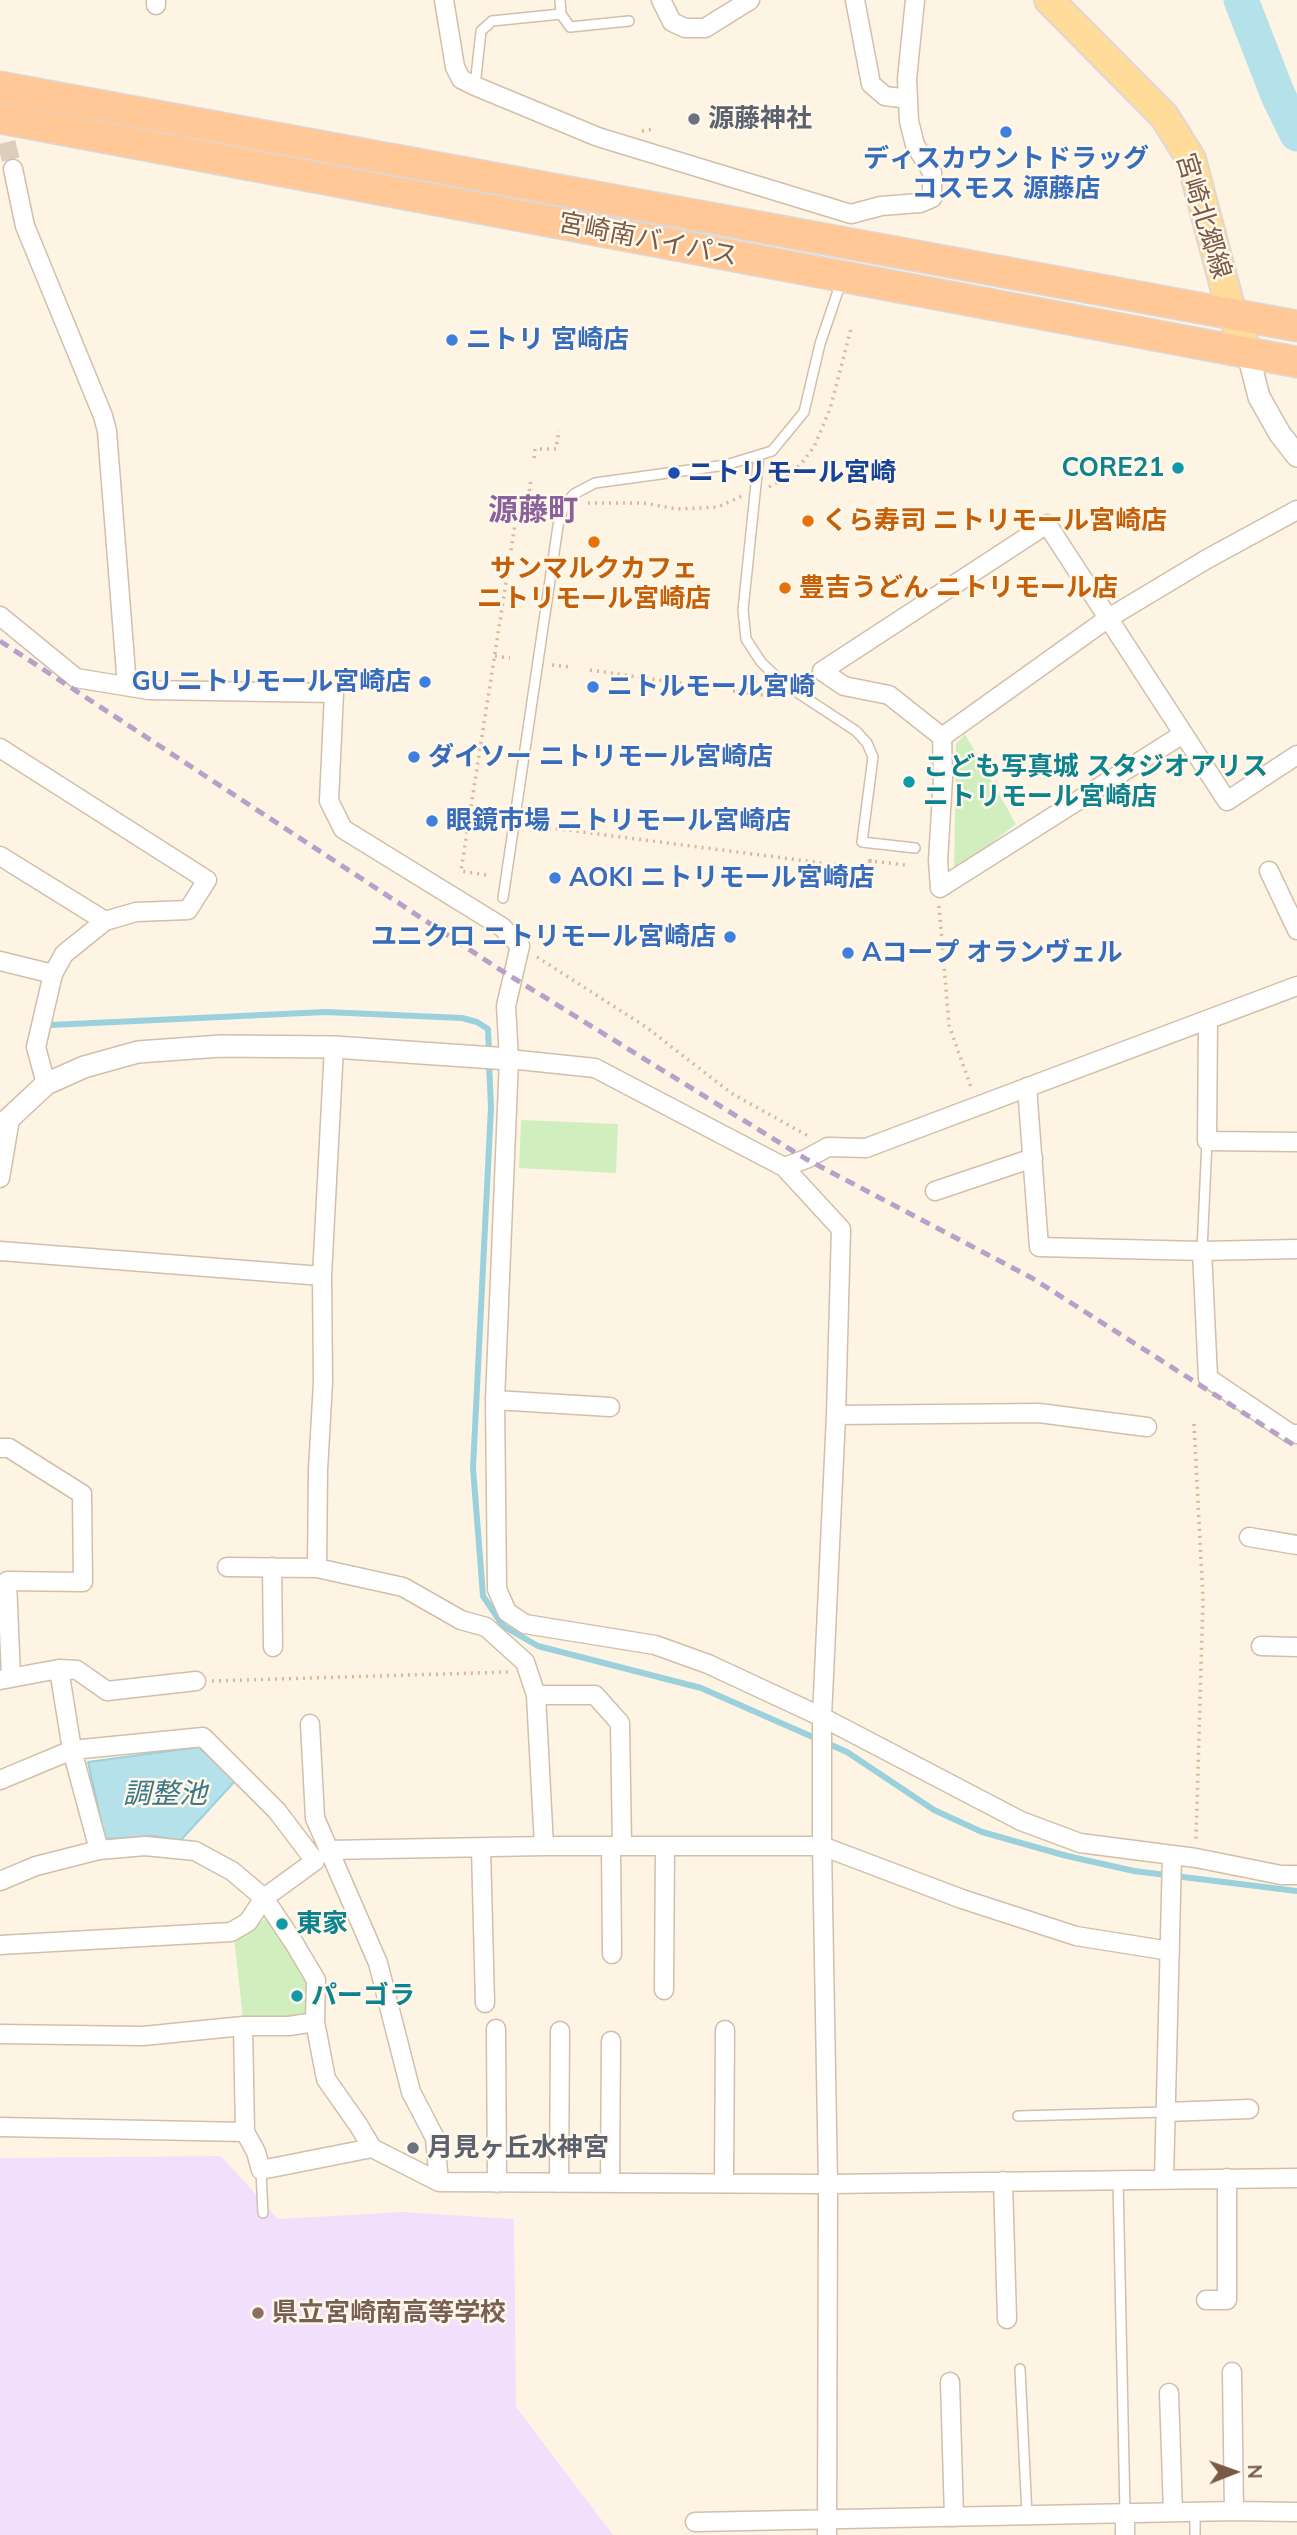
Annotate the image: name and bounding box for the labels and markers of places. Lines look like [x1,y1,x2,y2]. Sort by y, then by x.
place label: 源藤神社 [708,103,812,135]
marker: 源藤神社 [686,111,702,127]
marker: ディスカウントドラッグ コスモス 源藤店 [998,124,1014,140]
place label: ディスカウントドラッグ コスモス 源藤店 [863,143,1149,204]
place label: ニトリ 宮崎店 [466,324,629,356]
marker: ニトリ 宮崎店 [444,332,460,348]
place label: CORE21 [1061,452,1164,484]
place label: ニトリモール宮崎 [688,457,896,489]
marker: CORE21 [1170,460,1186,476]
marker: ニトリモール宮崎 [666,465,682,481]
place label: くら寿司 ニトリモール宮崎店 [822,505,1167,537]
marker: くら寿司 ニトリモール宮崎店 [800,513,816,529]
marker: サンマルクカフェ ニトリモール宮崎店 [586,534,602,550]
place label: サンマルクカフェ ニトリモール宮崎店 [477,553,711,614]
place label: 豊吉うどん ニトリモール店 [799,572,1118,604]
marker: 豊吉うどん ニトリモール店 [777,580,793,596]
place label: GU ニトリモール宮崎店 [131,666,411,698]
place label: ニトルモール宮崎 [607,671,815,703]
marker: GU ニトリモール宮崎店 [417,674,433,690]
marker: ニトルモール宮崎 [585,679,601,695]
place label: ダイソー ニトリモール宮崎店 [428,741,773,773]
marker: ダイソー ニトリモール宮崎店 [406,749,422,765]
place label: こども写真城 スタジオアリス ニトリモール宮崎店 [923,751,1268,812]
marker: こども写真城 スタジオアリス ニトリモール宮崎店 [901,774,917,790]
place label: 眼鏡市場 ニトリモール宮崎店 [446,805,791,837]
marker: 眼鏡市場 ニトリモール宮崎店 [424,813,440,829]
place label: AOKI ニトリモール宮崎店 [569,862,874,894]
marker: AOKI ニトリモール宮崎店 [547,870,563,886]
place label: ユニクロ ニトリモール宮崎店 [371,921,716,953]
marker: ユニクロ ニトリモール宮崎店 [722,929,738,945]
place label: Aコープ オランヴェル [862,937,1123,969]
marker: Aコープ オランヴェル [840,945,856,961]
place label: 東家 [296,1908,348,1940]
marker: 東家 [274,1916,290,1932]
place label: パーゴラ [311,1980,415,2012]
marker: パーゴラ [289,1988,305,2004]
place label: 月見ヶ丘水神宮 [427,2132,609,2164]
marker: 月見ヶ丘水神宮 [405,2140,421,2156]
place label: 県立宮崎南高等学校 [272,2297,506,2329]
marker: 県立宮崎南高等学校 [250,2305,266,2321]

